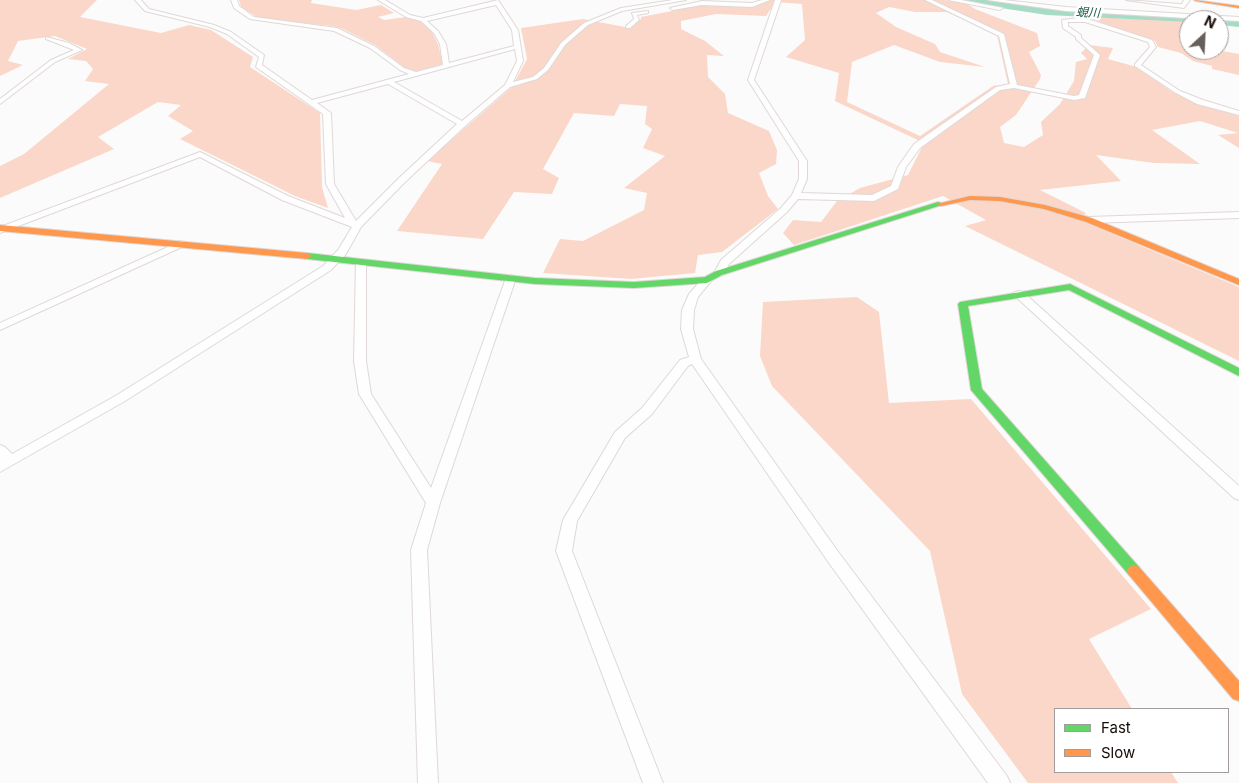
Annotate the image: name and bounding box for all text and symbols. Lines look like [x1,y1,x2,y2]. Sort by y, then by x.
water label: 蜆川 [1076,5,1100,21]
north arrow [1179,10,1229,60]
text: N [1202,12,1219,32]
legend [1054,708,1229,773]
text: Fast [1101,718,1131,737]
text: Slow [1101,743,1135,762]

